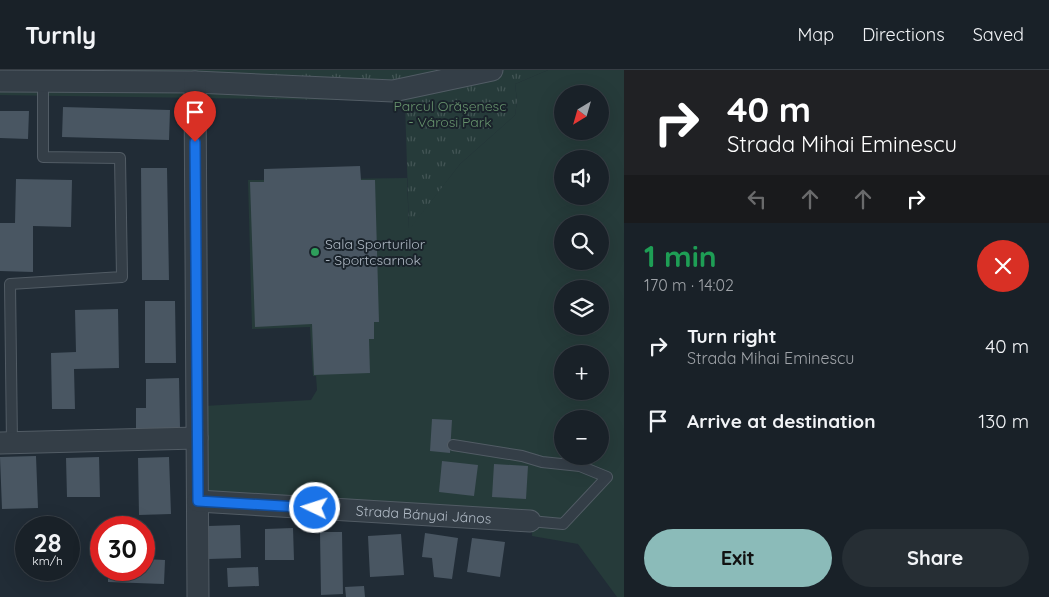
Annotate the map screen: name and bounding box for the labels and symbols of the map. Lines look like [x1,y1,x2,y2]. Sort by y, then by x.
north arrow [554,85,609,140]
pin [174,91,216,142]
park label: Parcul Orășenesc - Városi Park [394,97,506,131]
place label: Sala Sporturilor - Sportcsarnok [325,235,426,269]
marker: Sala Sporturilor - Sportcsarnok [309,246,321,258]
position arrow [288,481,340,533]
street label: Strada Bányai János [355,502,492,528]
speed limit sign: 30 [90,516,155,581]

